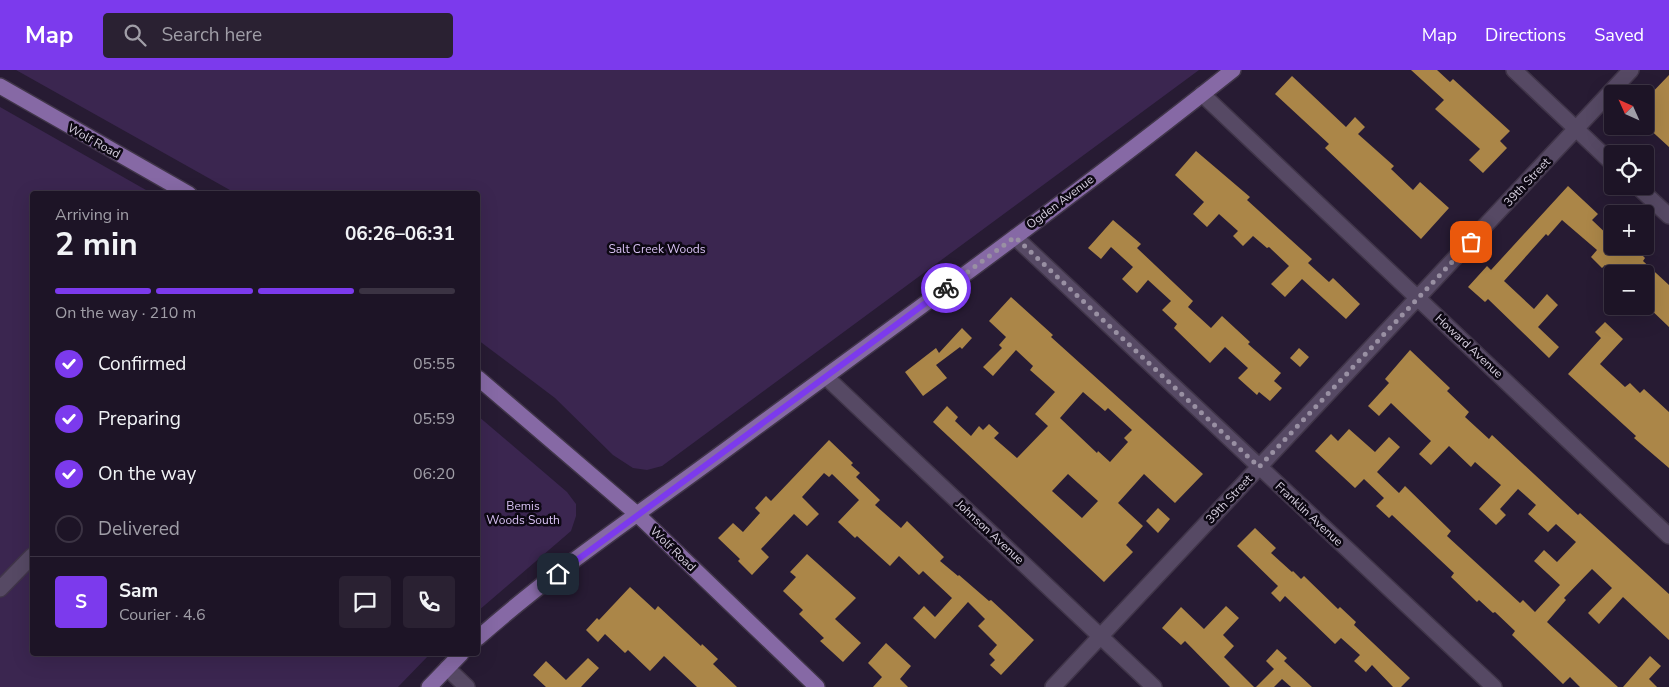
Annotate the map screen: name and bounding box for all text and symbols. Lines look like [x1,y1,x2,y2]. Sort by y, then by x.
search box [103,13,453,58]
text: Map [25,19,73,51]
icon: search [121,21,149,49]
text: Search here [161,22,262,48]
text: Map [1422,23,1457,47]
text: Directions [1485,23,1566,47]
text: Saved [1594,23,1644,47]
north arrow [1604,85,1654,135]
map controls [1604,85,1654,315]
street label: Wolf Road [65,120,123,162]
button: locate [1604,145,1654,195]
street label: 39th Street [1500,154,1554,210]
street label: Ogden Avenue [1023,171,1097,233]
text: Arriving in [55,204,129,226]
button: + [1604,205,1654,255]
text: 06:26–06:31 [345,221,455,247]
pin [1450,221,1492,263]
text: 2 min [55,223,138,266]
icon: bag [1457,228,1485,256]
park label: Salt Creek Woods [608,241,706,257]
courier [921,263,971,313]
button: − [1604,265,1654,315]
icon: bike [932,274,960,302]
text: On the way · 210 m [55,302,196,324]
street label: Howard Avenue [1432,310,1506,382]
icon: check [55,350,83,378]
text: Confirmed [98,351,186,377]
text: 05:55 [413,353,455,375]
icon: check [55,405,83,433]
text: Preparing [98,406,181,432]
text: 05:59 [413,408,455,430]
icon: check [55,460,83,488]
text: On the way [98,461,196,487]
text: 06:20 [413,463,455,485]
street label: 39th Street [1202,471,1256,527]
street label: Franklin Avenue [1272,478,1346,550]
street label: Johnson Avenue [952,496,1027,568]
park label: Bemis Woods South [486,498,560,528]
text: Delivered [98,516,180,542]
street label: Wolf Road [647,523,699,575]
pin [537,553,579,595]
icon: home [544,560,572,588]
button: chat [339,576,391,628]
button: phone [403,576,455,628]
text: Sam [119,578,158,604]
text: S [75,589,87,615]
text: Courier · 4.6 [119,604,205,626]

